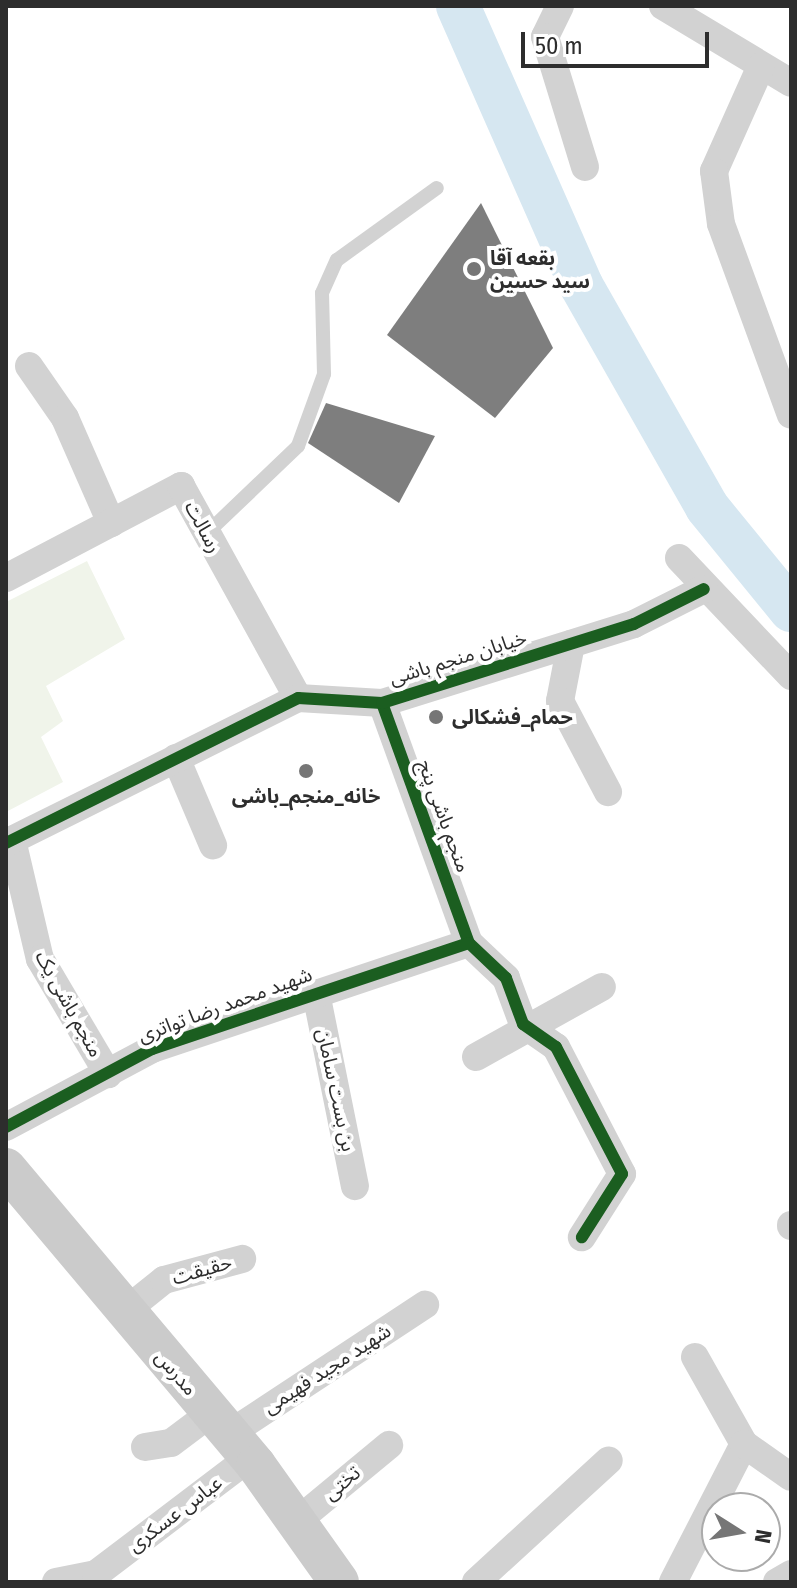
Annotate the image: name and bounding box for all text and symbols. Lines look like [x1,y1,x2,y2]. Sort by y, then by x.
scale bar [525,16,713,66]
text: 50 m [535,32,583,60]
place label: بقعه آقا سید حسین [490,246,590,293]
marker: بقعه آقا سید حسین [465,260,483,278]
street label: رسالت [179,497,227,557]
street label: خیابان منجم باشی [386,626,530,690]
place label: حمام_فشکالی [452,705,573,729]
marker: حمام_فشکالی [427,708,445,726]
street label: منجم باشی پنج [413,756,475,876]
marker: خانه_منجم_باشی [297,762,315,780]
place label: خانه_منجم_باشی [232,784,380,808]
street label: منجم باشی یک [30,947,108,1061]
street label: شهید محمد رضا تواتری [135,962,315,1048]
street label: بن بست سامان [311,1026,361,1154]
street label: حقیقت [169,1250,235,1290]
street label: شهید مجید فهیمی [259,1319,395,1419]
street label: مدرس [150,1345,202,1401]
street label: تختی [319,1461,365,1505]
street label: عباس عسکری [123,1471,227,1557]
north arrow [701,1492,781,1572]
text: N [749,1527,778,1545]

